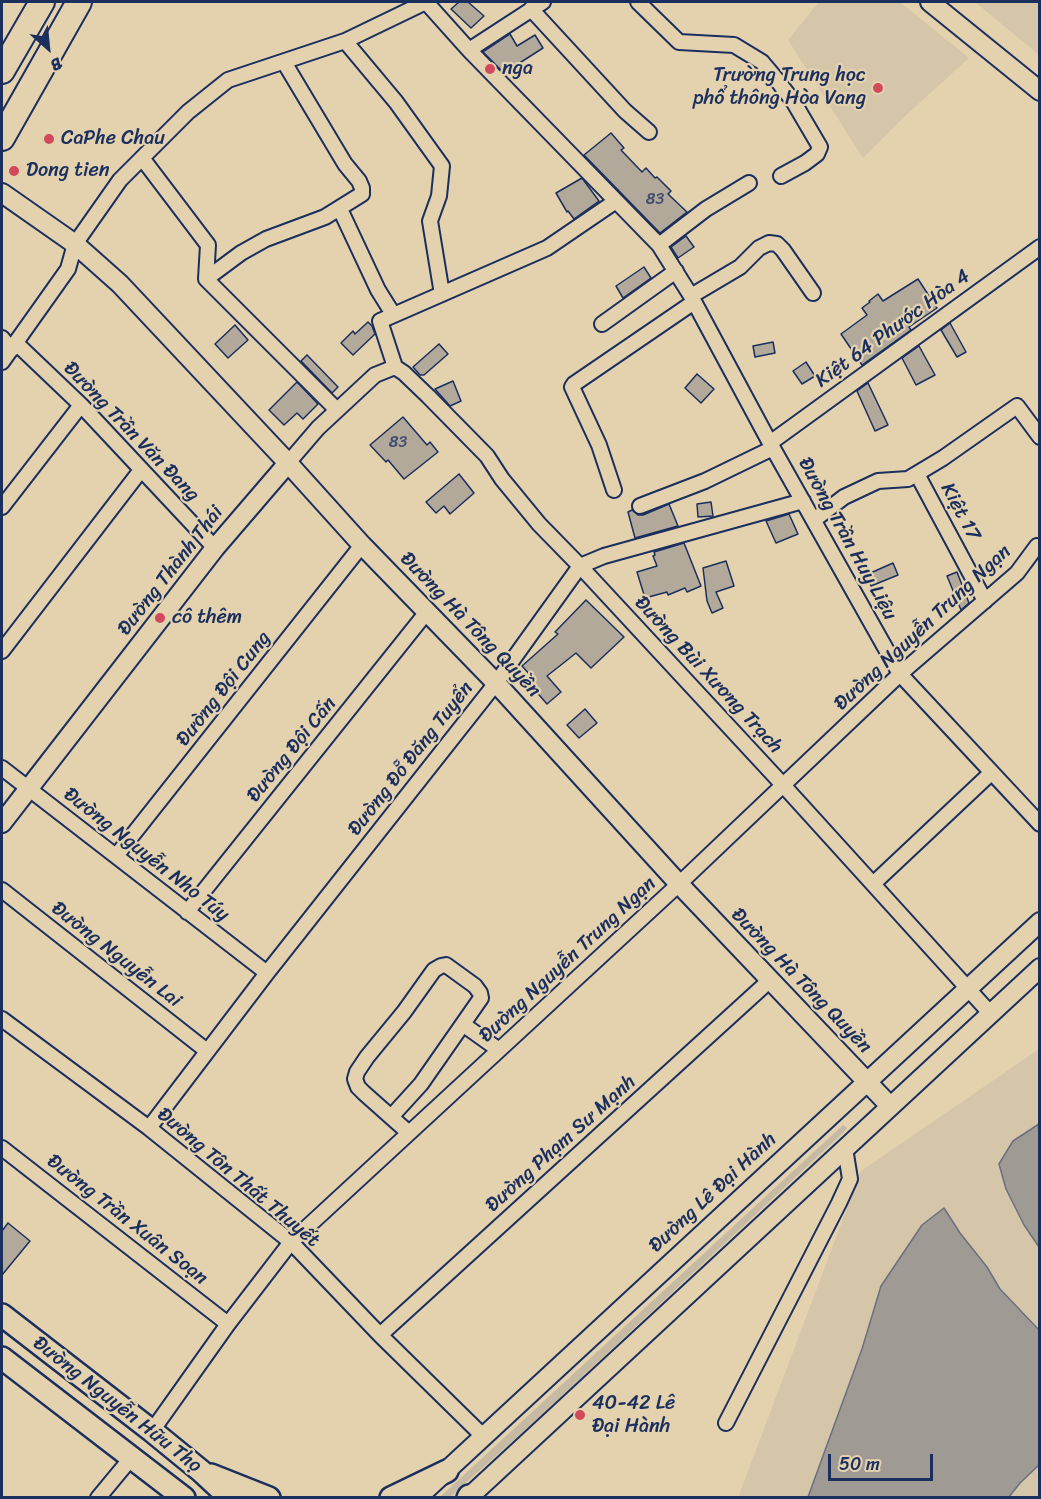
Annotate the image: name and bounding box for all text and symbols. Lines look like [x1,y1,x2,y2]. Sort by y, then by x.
north arrow [18,18,78,78]
text: B [45,49,67,80]
place label: nga [502,57,533,81]
marker: nga [483,62,497,76]
place label: Trường Trung học phổ thông Hòa Vang [693,64,866,111]
marker: Trường Trung học phổ thông Hòa Vang [871,81,885,95]
place label: CaPhe Chau [61,127,165,151]
marker: CaPhe Chau [42,132,56,146]
place label: Dong tien [26,159,110,183]
marker: Dong tien [7,164,21,178]
house number: 83 [646,190,664,210]
street label: Kiệt 64 Phước Hòa 4 [811,265,975,393]
street label: Đường Trần Văn Đang [58,357,204,507]
house number: 83 [389,433,407,453]
street label: Đường Trần Huy Liệu [792,454,902,624]
street label: Kiệt 17 [935,479,985,545]
street label: Đường Thành Thái [113,502,229,640]
street label: Đường Nguyễn Trung Ngạn [830,540,1016,716]
street label: Đường Hà Tông Quyền [395,547,545,703]
street label: Đường Bùi Xương Trạch [629,591,787,759]
place label: cô thêm [172,606,242,630]
marker: cô thêm [153,611,167,625]
street label: Đường Đội Cung [172,627,276,751]
street label: Đường Đỗ Đăng Tuyển [343,677,479,841]
street label: Đường Đội Cấn [242,693,342,807]
street label: Đường Nguyễn Nho Túy [58,783,234,927]
street label: Đường Nguyễn Trung Ngạn [475,872,661,1048]
street label: Đường Nguyễn Lai [46,897,186,1013]
street label: Đường Hà Tông Quyền [726,903,876,1059]
street label: Đường Phạm Sư Mạnh [481,1070,641,1218]
street label: Đường Tôn Thất Thuyết [152,1103,324,1253]
street label: Đường Lê Đại Hành [644,1128,782,1258]
street label: Đường Trần Xuân Soạn [42,1150,212,1290]
street label: Đường Nguyễn Hữu Thọ [28,1332,206,1478]
place label: 40-42 Lê Đại Hành [592,1392,675,1439]
marker: 40-42 Lê Đại Hành [573,1408,587,1422]
scale bar [831,1442,936,1480]
text: 50 m [839,1448,880,1480]

